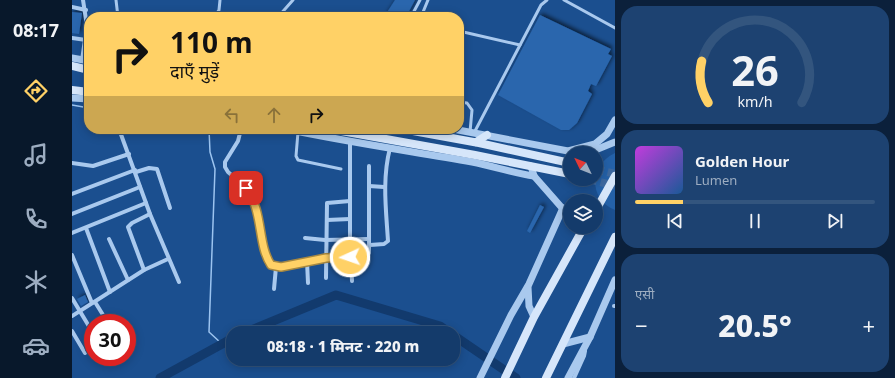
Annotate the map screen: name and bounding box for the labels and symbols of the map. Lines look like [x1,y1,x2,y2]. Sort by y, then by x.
north arrow [563,146,603,186]
pin [229,171,263,205]
position arrow [329,236,371,278]
speed limit sign: 30 [84,314,136,366]

